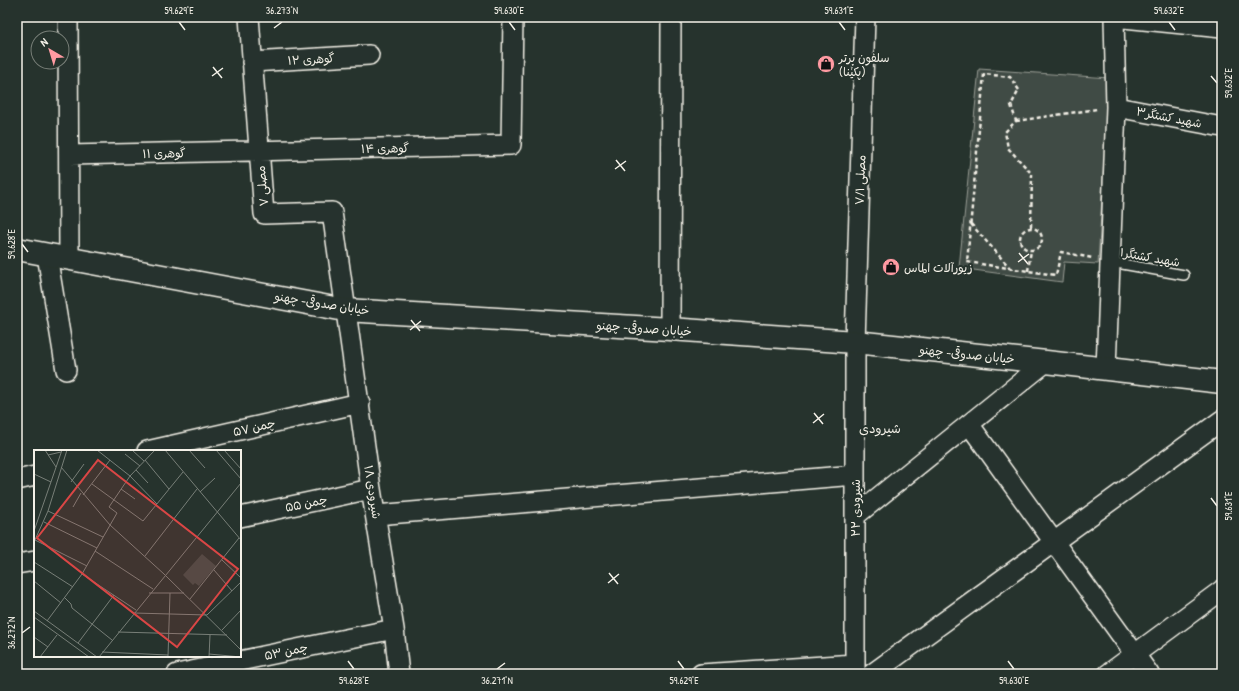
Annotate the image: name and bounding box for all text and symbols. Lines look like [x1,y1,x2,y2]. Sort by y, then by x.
text: 59.629°E [164,4,194,17]
text: 36.273°N [266,4,298,17]
text: 59.630°E [494,4,524,17]
text: 59.631°E [825,4,854,17]
text: 59.632°E [1154,4,1185,17]
north arrow [30,30,70,70]
text: N [37,35,51,49]
street label: گوهری ۱۲ [287,49,335,69]
place label: سلفون برتر (پکینا) [838,49,890,80]
shop icon: سلفون برتر (پکینا) [816,54,836,74]
text: 59.632°E [1222,67,1235,98]
street label: شهید کشتگر۳ [1135,102,1203,132]
street label: گوهری ۱۴ [361,139,409,157]
street label: گوهری ۱۱ [142,144,186,162]
street label: مصلی ۷/۱ [851,155,869,205]
street label: مصلی ۷ [252,165,272,207]
text: 59.628°E [5,229,18,259]
street label: شهید کشتگر۱ [1118,243,1182,271]
shop icon: زیورآلات الماس [881,257,901,277]
place label: زیورآلات الماس [904,259,973,276]
street label: خیابان صدوقی- چهنو [272,287,371,319]
street label: خیابان صدوقی- چهنو [595,316,692,340]
street label: خیابان صدوقی- چهنو [918,340,1016,367]
street label: چمن ۵۷ [231,414,277,440]
district label: شیرودی [859,419,901,437]
inset map [34,450,241,657]
street label: شیرودی ۱۸ [360,464,386,520]
street label: شیرودی ۲۲ [847,479,864,537]
street label: چمن ۵۵ [283,490,329,516]
text: 59.631°E [1222,491,1235,520]
text: 36.272°N [5,617,18,649]
street label: چمن ۵۳ [263,638,309,664]
text: 59.628°E [339,674,369,687]
text: 36.271°N [481,674,513,687]
text: 59.629°E [669,674,699,687]
text: 59.630°E [999,674,1029,687]

